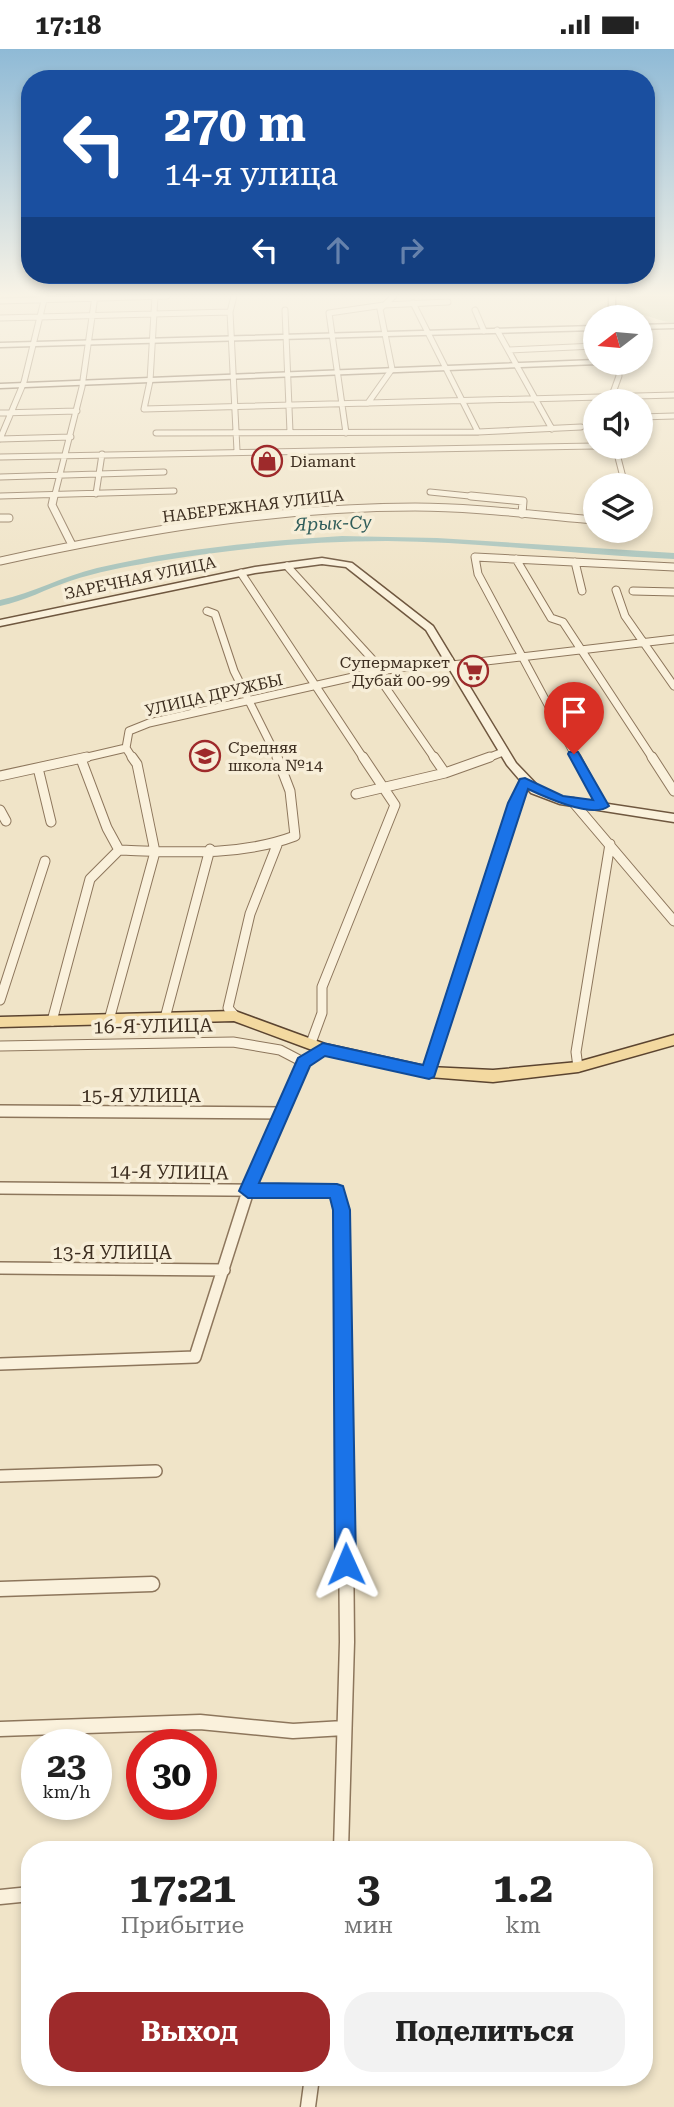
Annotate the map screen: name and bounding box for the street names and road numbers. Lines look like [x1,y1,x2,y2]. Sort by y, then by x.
street label: НАБЕРЕЖНАЯ УЛИЦА [161,485,346,527]
street label: ЗАРЕЧНАЯ УЛИЦА [62,552,218,603]
street label: УЛИЦА ДРУЖБЫ [143,670,285,720]
street label: 16-Я УЛИЦА [93,1013,214,1039]
street label: 15-Я УЛИЦА [81,1084,201,1107]
street label: 14-Я УЛИЦА [109,1159,230,1185]
street label: 13-Я УЛИЦА [52,1241,172,1264]

